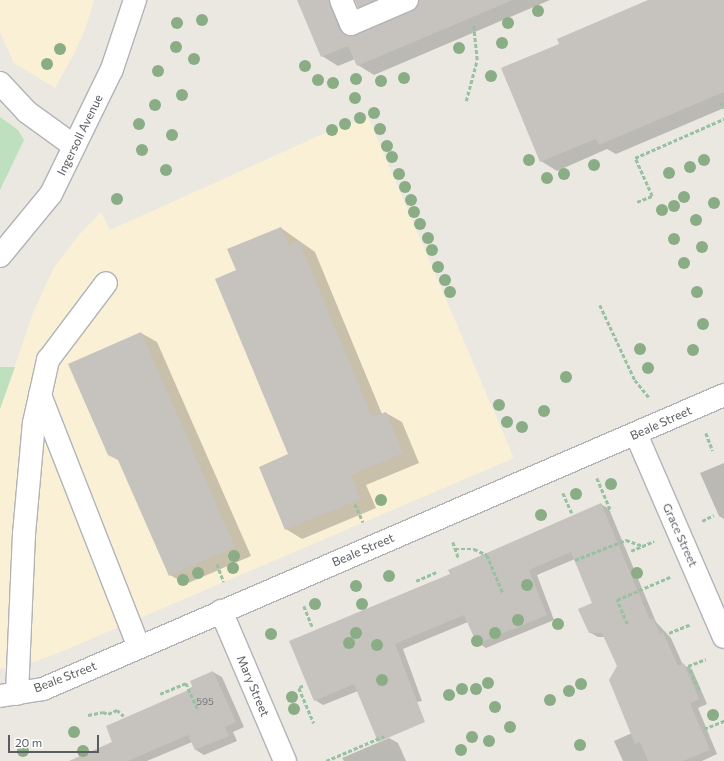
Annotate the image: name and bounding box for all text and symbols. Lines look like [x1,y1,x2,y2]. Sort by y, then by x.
street label: Ingersoll Avenue [54,92,106,178]
street label: Beale Street [628,403,694,443]
street label: Grace Street [660,501,700,569]
street label: Beale Street [330,530,396,570]
street label: Mary Street [234,653,272,719]
street label: Beale Street [32,658,98,696]
house number: 595 [196,696,214,708]
scale bar [10,727,101,753]
text: 20 m [15,735,42,749]

